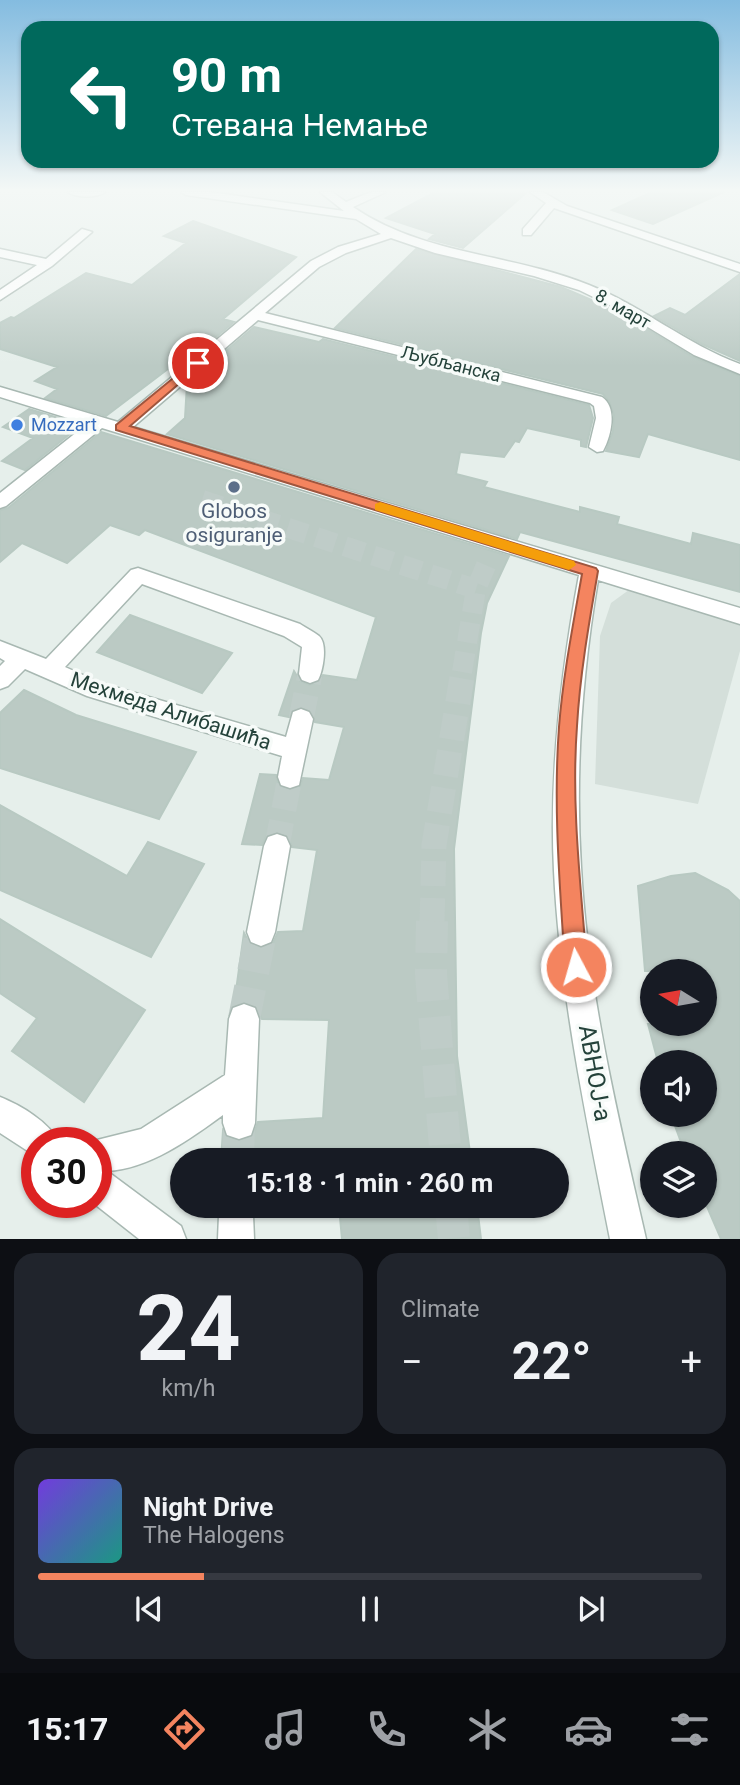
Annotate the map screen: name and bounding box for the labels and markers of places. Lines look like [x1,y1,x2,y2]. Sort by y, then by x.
pin [168,333,228,393]
place label: Mozzart [31,414,97,435]
marker: Mozzart [9,417,25,433]
marker: Globos osiguranje [226,479,242,495]
place label: Globos osiguranje [185,499,283,547]

